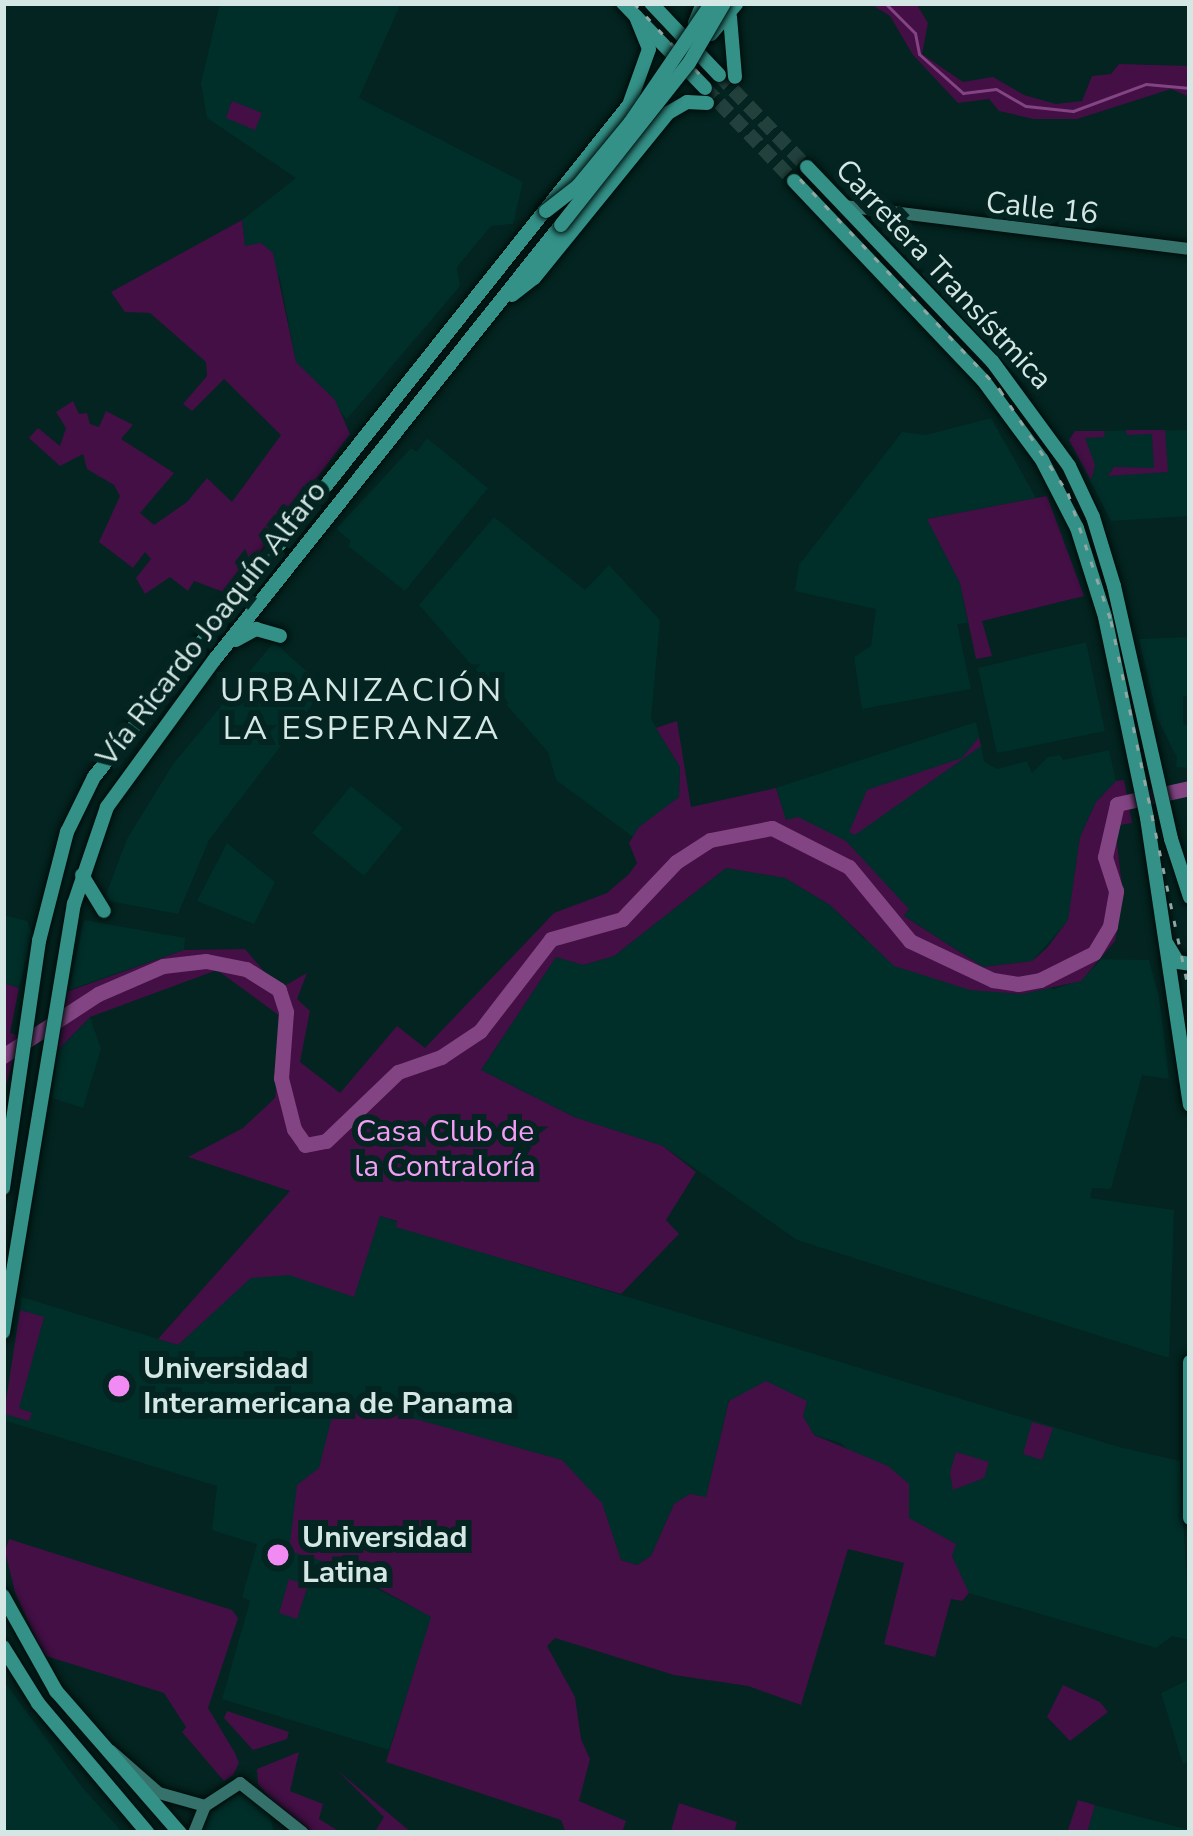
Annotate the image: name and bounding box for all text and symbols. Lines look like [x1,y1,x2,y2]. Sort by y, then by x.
street label: Carretera Transístmica [827,153,1059,397]
street label: Calle 16 [984,185,1100,233]
street label: Vía Ricardo Joaquín Alfaro [89,474,335,774]
district label: URBANIZACIÓN LA ESPERANZA [220,671,504,749]
park label: Casa Club de la Contraloría [354,1114,536,1184]
place label: Universidad Interamericana de Panama [143,1351,513,1422]
marker: Universidad Interamericana de Panama [106,1373,132,1399]
place label: Universidad Latina [302,1520,467,1590]
marker: Universidad Latina [265,1542,291,1568]

